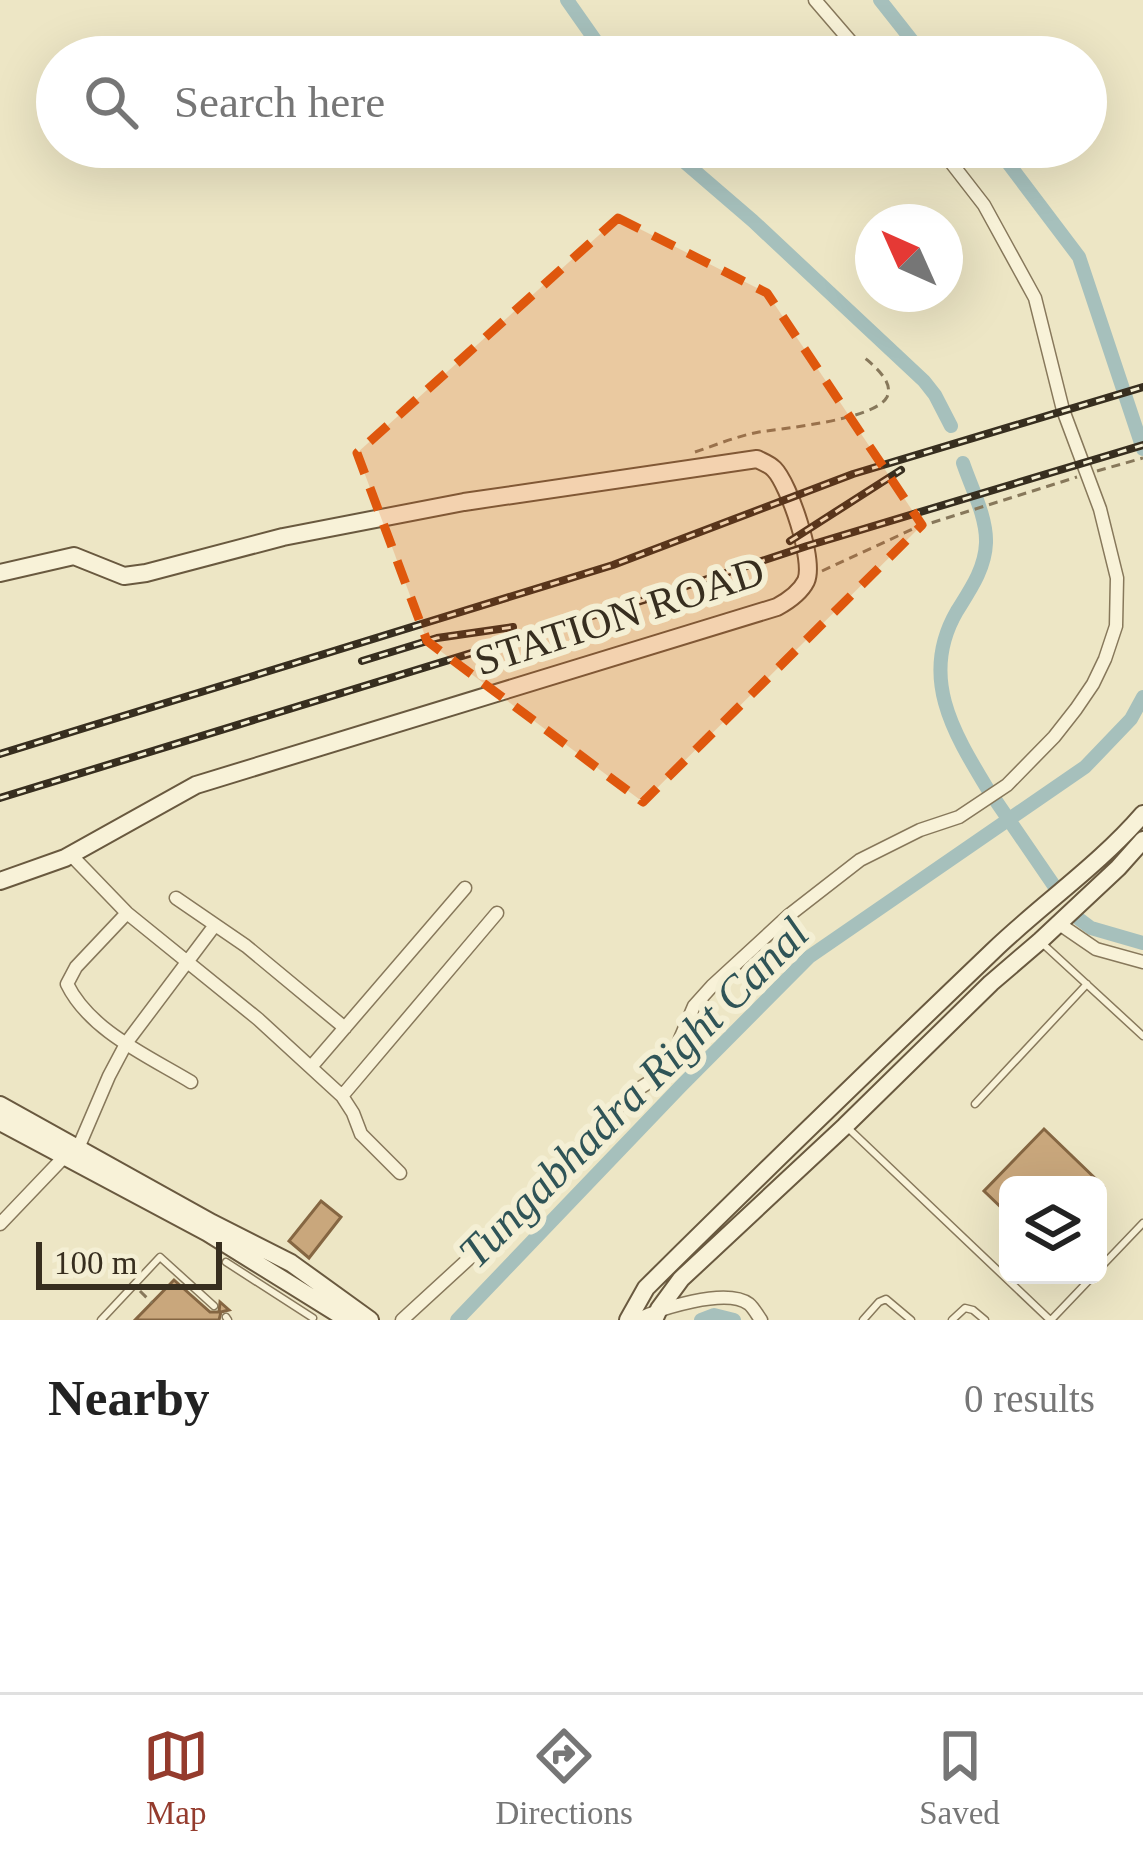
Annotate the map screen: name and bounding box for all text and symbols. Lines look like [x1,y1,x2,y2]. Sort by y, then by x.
search box [36,36,1107,168]
icon: search [78,69,144,135]
text: Search here [174,77,385,127]
north arrow [855,204,963,312]
street label: STATION ROAD [469,548,770,684]
water label: Tungabhadra Right Canal [449,908,818,1277]
map controls [999,1176,1107,1284]
button: layers [999,1176,1107,1284]
scale bar [36,1236,222,1289]
text: 100 m [54,1245,137,1281]
text: Nearby [48,1370,209,1426]
text: 0 results [964,1377,1095,1420]
tab: Map [143,1723,209,1832]
tab: Directions [495,1723,633,1832]
tab: Saved [919,1723,1000,1832]

